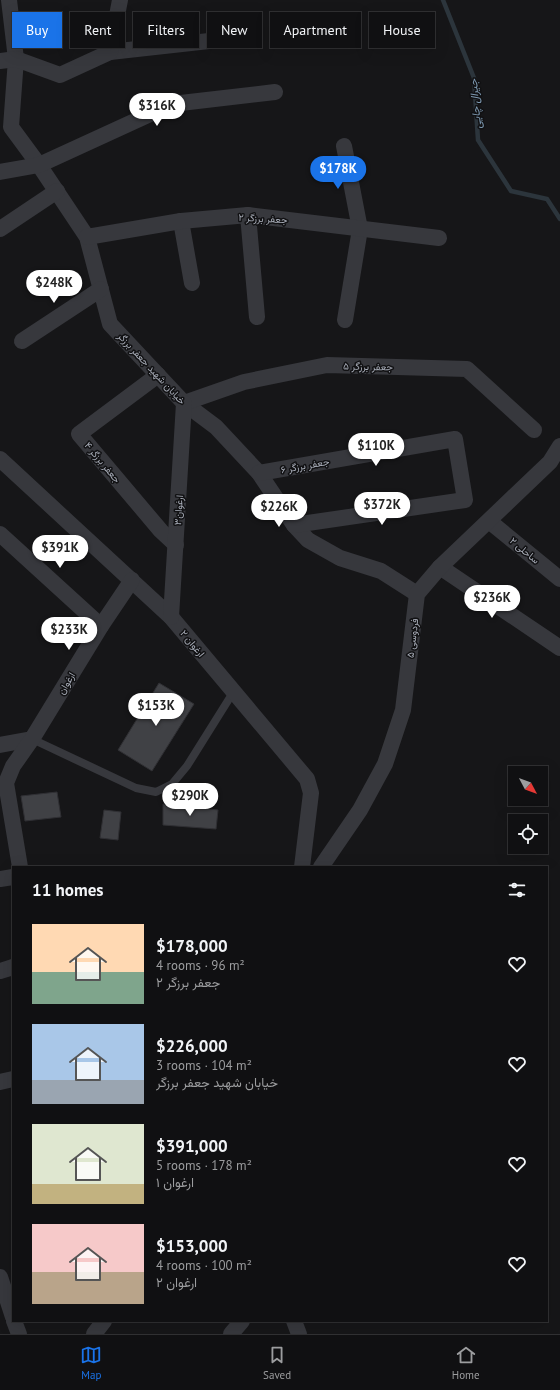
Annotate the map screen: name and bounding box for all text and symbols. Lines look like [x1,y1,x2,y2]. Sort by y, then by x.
chip: Buy [12,12,62,48]
chip: Rent [70,12,125,48]
chip: Filters [133,12,199,48]
chip: New [207,12,262,48]
chip: Apartment [270,12,361,48]
chip: House [369,12,435,48]
water label: جیرال چایی [466,78,485,130]
pin: $316K [129,93,185,127]
text: $316K [138,97,176,114]
pin: $178K [310,156,366,190]
text: $178K [319,160,357,177]
street label: جعفر برزگر ۲ [238,211,288,226]
pin: $248K [26,270,82,304]
text: $248K [35,274,73,291]
street label: خیابان شهید جعفر برزگر [114,329,189,407]
street label: جعفر برزگر ۵ [343,360,393,373]
pin: $110K [348,433,404,467]
text: $110K [357,437,395,454]
street label: جعفر برزگر ۴ [82,439,124,486]
street label: جعفر برزگر ۶ [280,455,331,476]
pin: $372K [354,492,410,526]
street label: ارغوان۳ [171,494,186,526]
pin: $226K [251,494,307,528]
text: $372K [363,496,401,513]
text: $226K [260,498,298,515]
street label: ساحلی ۲ [507,534,542,567]
pin: $391K [32,535,88,569]
text: $391K [41,539,79,556]
pin: $236K [464,585,520,619]
text: $236K [473,589,511,606]
pin: $233K [41,617,97,651]
street label: فردوسی ۵ [404,617,421,659]
text: $233K [50,621,88,638]
street label: ارغوان ۲ [177,627,208,660]
street label: ارغوان [55,670,78,697]
pin: $153K [128,693,184,727]
text: $153K [137,697,175,714]
north arrow [508,766,548,806]
map controls [508,766,548,854]
pin: $290K [162,783,218,817]
text: $290K [171,787,209,804]
button: locate [508,814,548,854]
text: 11 homes [32,879,103,901]
icon: filters [506,879,528,901]
text: $178,000 [156,935,228,957]
icon: home [64,940,112,988]
icon: heart [506,953,528,975]
text: 4 rooms · 96 m² [156,957,245,974]
text: جعفر برزگر ۲ [156,974,220,991]
text: $226,000 [156,1035,228,1057]
icon: home [64,1040,112,1088]
icon: heart [506,1053,528,1075]
text: 3 rooms · 104 m² [156,1057,252,1074]
text: خیابان شهید جعفر برزگر [156,1074,278,1091]
text: $391,000 [156,1135,228,1157]
icon: home [64,1140,112,1188]
icon: heart [506,1153,528,1175]
text: 5 rooms · 178 m² [156,1157,252,1174]
text: ارغوان ۱ [156,1174,194,1191]
text: $153,000 [156,1235,228,1257]
icon: home [64,1240,112,1288]
icon: heart [506,1253,528,1275]
text: 4 rooms · 100 m² [156,1257,252,1274]
text: ارغوان ۲ [156,1274,197,1291]
tab: Map [80,1344,102,1382]
tab: Saved [263,1344,291,1382]
tab: Home [452,1344,480,1382]

